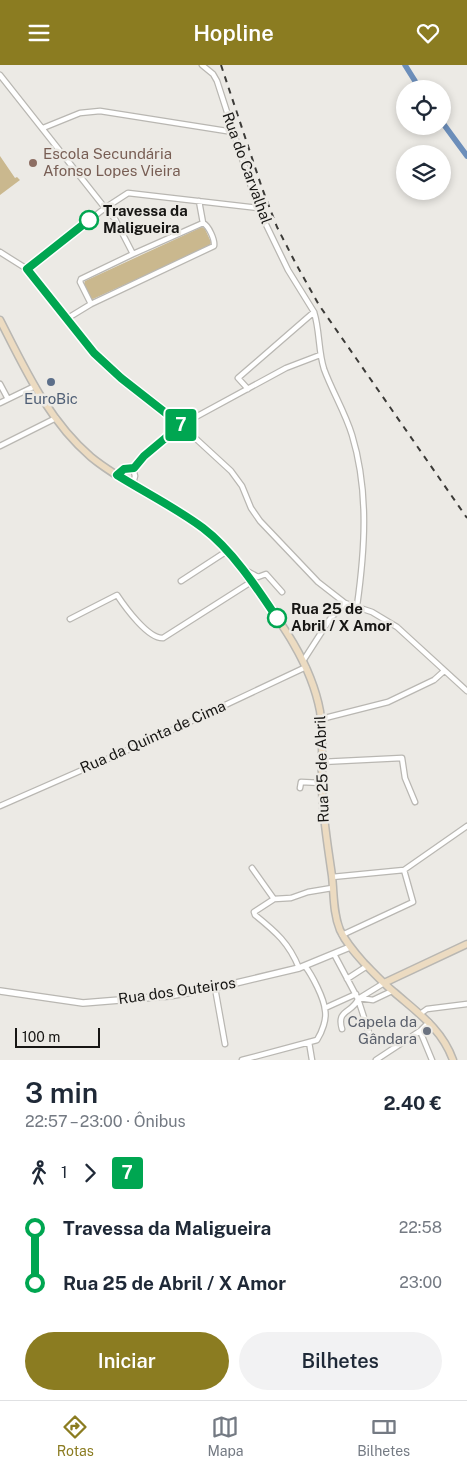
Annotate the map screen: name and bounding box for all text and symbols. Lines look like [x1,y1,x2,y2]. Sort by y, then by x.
icon: menu [25,19,53,47]
icon: heart [414,19,442,47]
text: Hopline [193,20,274,46]
map controls [396,80,451,200]
button: locate [396,80,451,135]
street label: Rua do Carvalhal [219,110,276,226]
place label: Escola Secundária Afonso Lopes Vieira [43,145,180,179]
button: layers [396,145,451,200]
marker: Escola Secundária Afonso Lopes Vieira [27,157,39,169]
place label: Travessa da Maligueira [103,202,188,236]
marker: Travessa da Maligueira [79,210,99,230]
marker: EuroBic [45,376,57,388]
place label: EuroBic [24,390,78,407]
line badge: 7 [165,409,197,441]
text: 7 [175,414,187,435]
place label: Rua 25 de Abril / X Amor [291,600,392,634]
marker: Rua 25 de Abril / X Amor [267,608,287,628]
street label: Rua da Quinta de Cima [77,697,228,776]
street label: Rua 25 de Abril [311,715,332,823]
street label: Rua dos Outeiros [117,974,237,1007]
place label: Capela da Gândara [348,1013,417,1047]
scale bar [15,1025,100,1048]
marker: Capela da Gândara [421,1025,433,1037]
text: 100 m [22,1029,60,1045]
text: 3 min [25,1076,98,1109]
text: 2.40 € [384,1092,442,1114]
text: 22:57 – 23:00 · Ônibus [25,1112,186,1131]
icon: walk [25,1159,53,1187]
icon: forward [76,1159,104,1187]
text: 7 [122,1162,133,1183]
text: 1 [61,1163,68,1182]
text: Travessa da Maligueira [63,1217,271,1239]
text: 22:58 [399,1218,442,1237]
text: Rua 25 de Abril / X Amor [63,1272,286,1294]
text: 23:00 [399,1273,442,1292]
button: Iniciar [25,1332,229,1390]
button: Bilhetes [239,1332,442,1390]
tab: Rotas [57,1413,94,1459]
tab: Mapa [207,1413,244,1459]
tab: Bilhetes [357,1413,410,1459]

